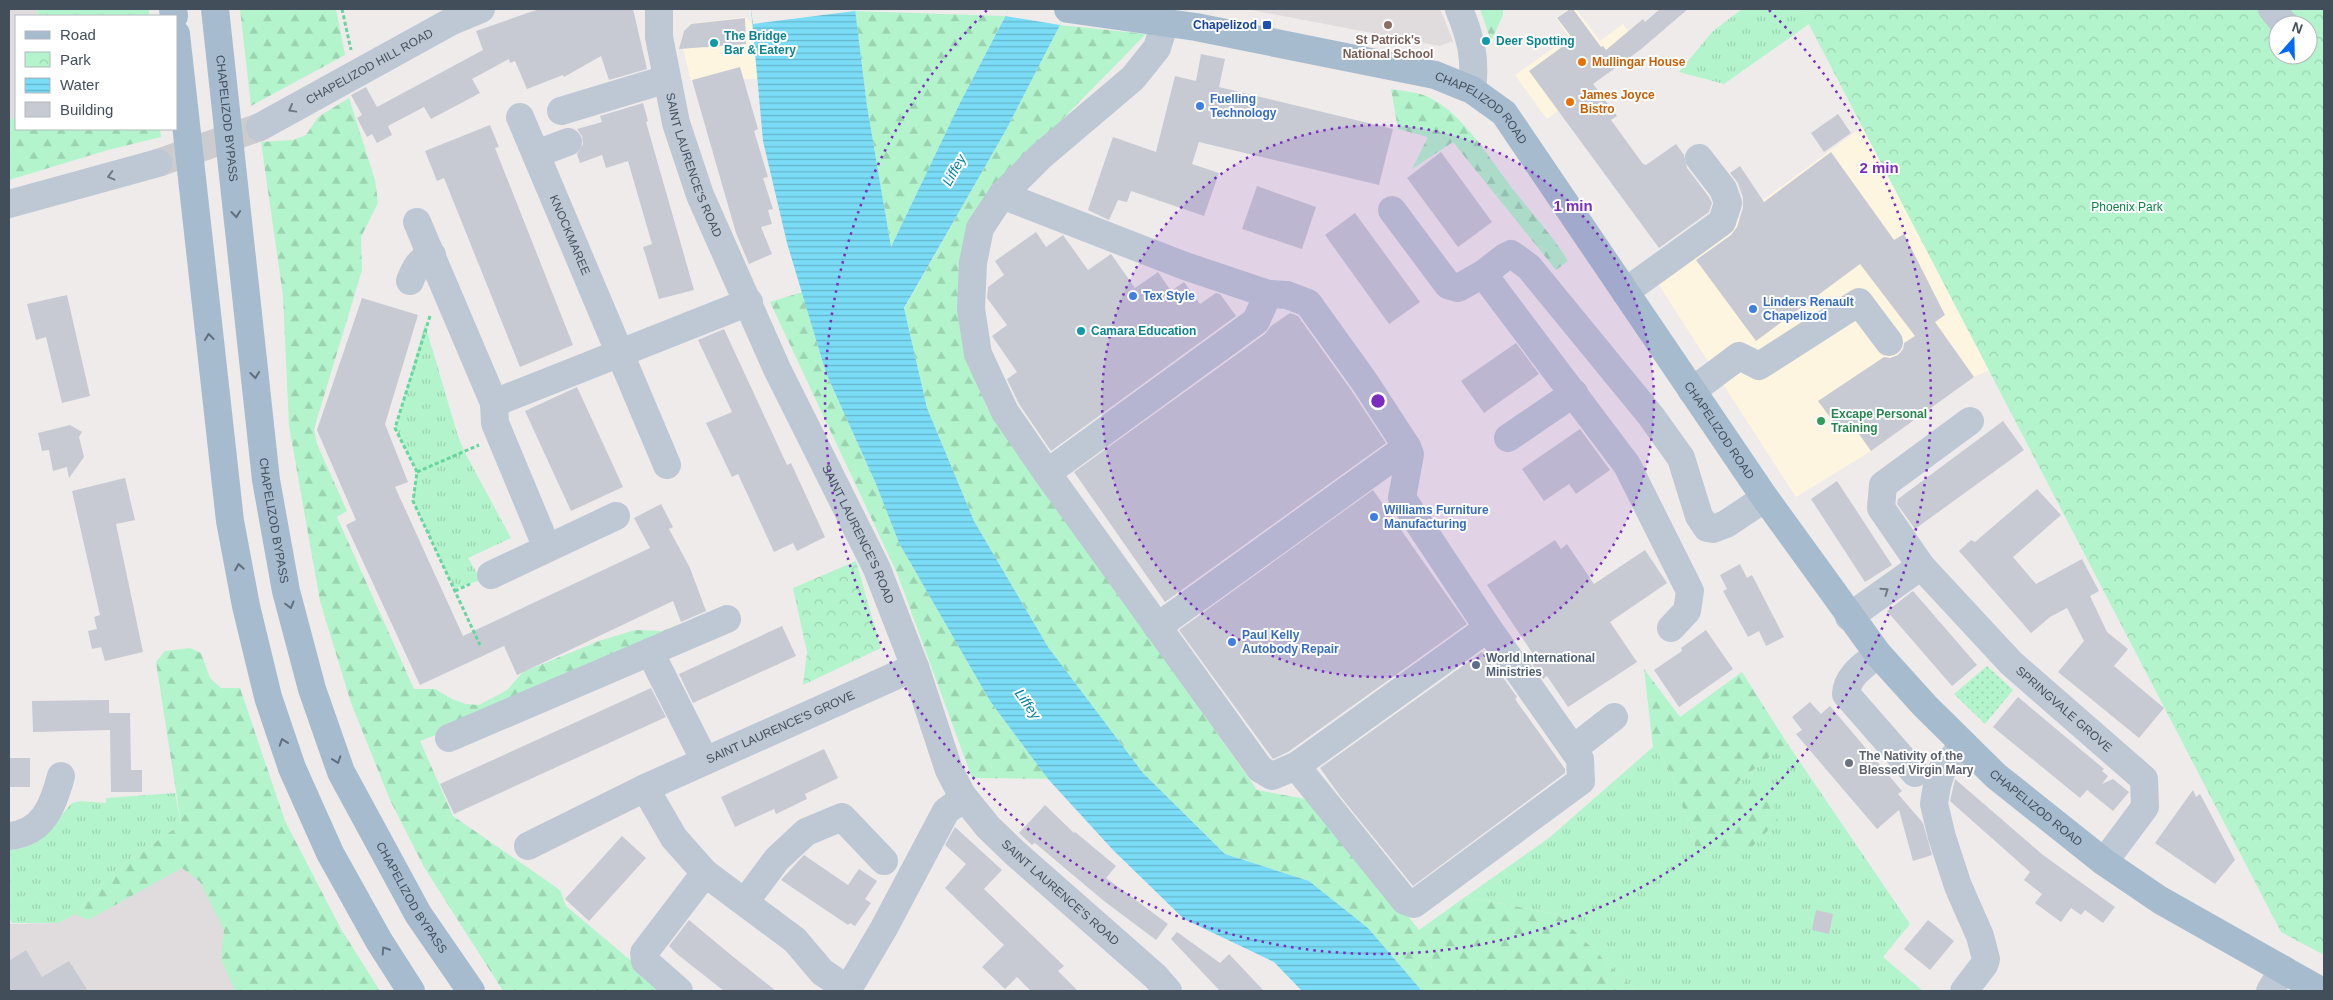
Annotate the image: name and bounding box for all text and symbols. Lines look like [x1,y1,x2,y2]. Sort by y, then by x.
legend [15,15,178,130]
north arrow [2268,15,2318,65]
place label: Chapelizod [1193,18,1257,32]
marker: Chapelizod [1261,19,1273,31]
marker: St Patrick's National School [1382,19,1394,31]
text: N [2290,19,2305,37]
text: Road [60,26,96,43]
street label: CHAPELIZOD HILL ROAD [303,26,436,107]
place label: The Bridge Bar & Eatery [724,29,796,57]
place label: St Patrick's National School [1343,33,1433,61]
place label: Deer Spotting [1496,34,1575,48]
marker: Deer Spotting [1480,35,1492,47]
marker: The Bridge Bar & Eatery [708,37,720,49]
text: Park [60,51,91,68]
street label: CHAPELIZOD BYPASS [213,54,241,182]
place label: Mullingar House [1592,55,1686,69]
marker: Mullingar House [1576,56,1588,68]
street label: CHAPELIZOD ROAD [1433,69,1530,147]
text: Water [60,76,99,93]
place label: James Joyce Bistro [1580,88,1655,116]
street label: SAINT LAURENCE'S ROAD [663,91,725,240]
place label: Fuelling Technology [1210,92,1277,120]
marker: James Joyce Bistro [1564,96,1576,108]
marker: Fuelling Technology [1194,100,1206,112]
text: Building [60,101,113,118]
one-way arrow [289,103,298,113]
water label: Liffey [939,151,970,189]
text: 2 min [1859,159,1899,176]
one-way arrow [108,171,116,181]
street label: KNOCKMAREE [547,193,593,277]
text: 1 min [1553,197,1593,214]
park label: Phoenix Park [2091,200,2164,214]
one-way arrow [230,210,241,218]
place label: Tex Style [1143,289,1195,303]
marker: Tex Style [1127,290,1139,302]
place label: Linders Renault Chapelizod [1763,295,1854,323]
marker: Linders Renault Chapelizod [1747,303,1759,315]
place label: Camara Education [1091,324,1196,338]
marker: Camara Education [1075,325,1087,337]
one-way arrow [204,333,215,341]
one-way arrow [249,372,260,380]
street label: CHAPELIZOD ROAD [1681,379,1757,482]
centre of rings [1369,392,1387,410]
place label: Excape Personal Training [1831,407,1927,435]
marker: Excape Personal Training [1815,415,1827,427]
street label: CHAPELIZOD BYPASS [257,457,291,584]
street label: SAINT LAURENCE'S ROAD [819,462,897,606]
place label: Williams Furniture Manufacturing [1384,503,1489,531]
marker: Williams Furniture Manufacturing [1368,511,1380,523]
one-way arrow [234,563,244,572]
one-way arrow [1880,588,1889,597]
one-way arrow [284,600,295,609]
place label: Paul Kelly Autobody Repair [1242,628,1339,656]
marker: Paul Kelly Autobody Repair [1226,636,1238,648]
place label: World International Ministries [1486,651,1595,679]
marker: World International Ministries [1470,659,1482,671]
street label: SPRINGVALE GROVE [2013,664,2115,755]
water label: Liffey [1012,686,1045,723]
street label: SAINT LAURENCE'S GROVE [704,688,857,767]
one-way arrow [279,738,289,746]
place label: The Nativity of the Blessed Virgin Mary [1859,749,1974,777]
one-way arrow [331,756,341,764]
marker: The Nativity of the Blessed Virgin Mary [1843,757,1855,769]
street label: CHAPELIZOD ROAD [1987,767,2085,849]
street label: SAINT LAURENCE'S ROAD [999,837,1122,948]
street label: CHAPELIZOD BYPASS [373,839,450,956]
one-way arrow [382,947,391,956]

